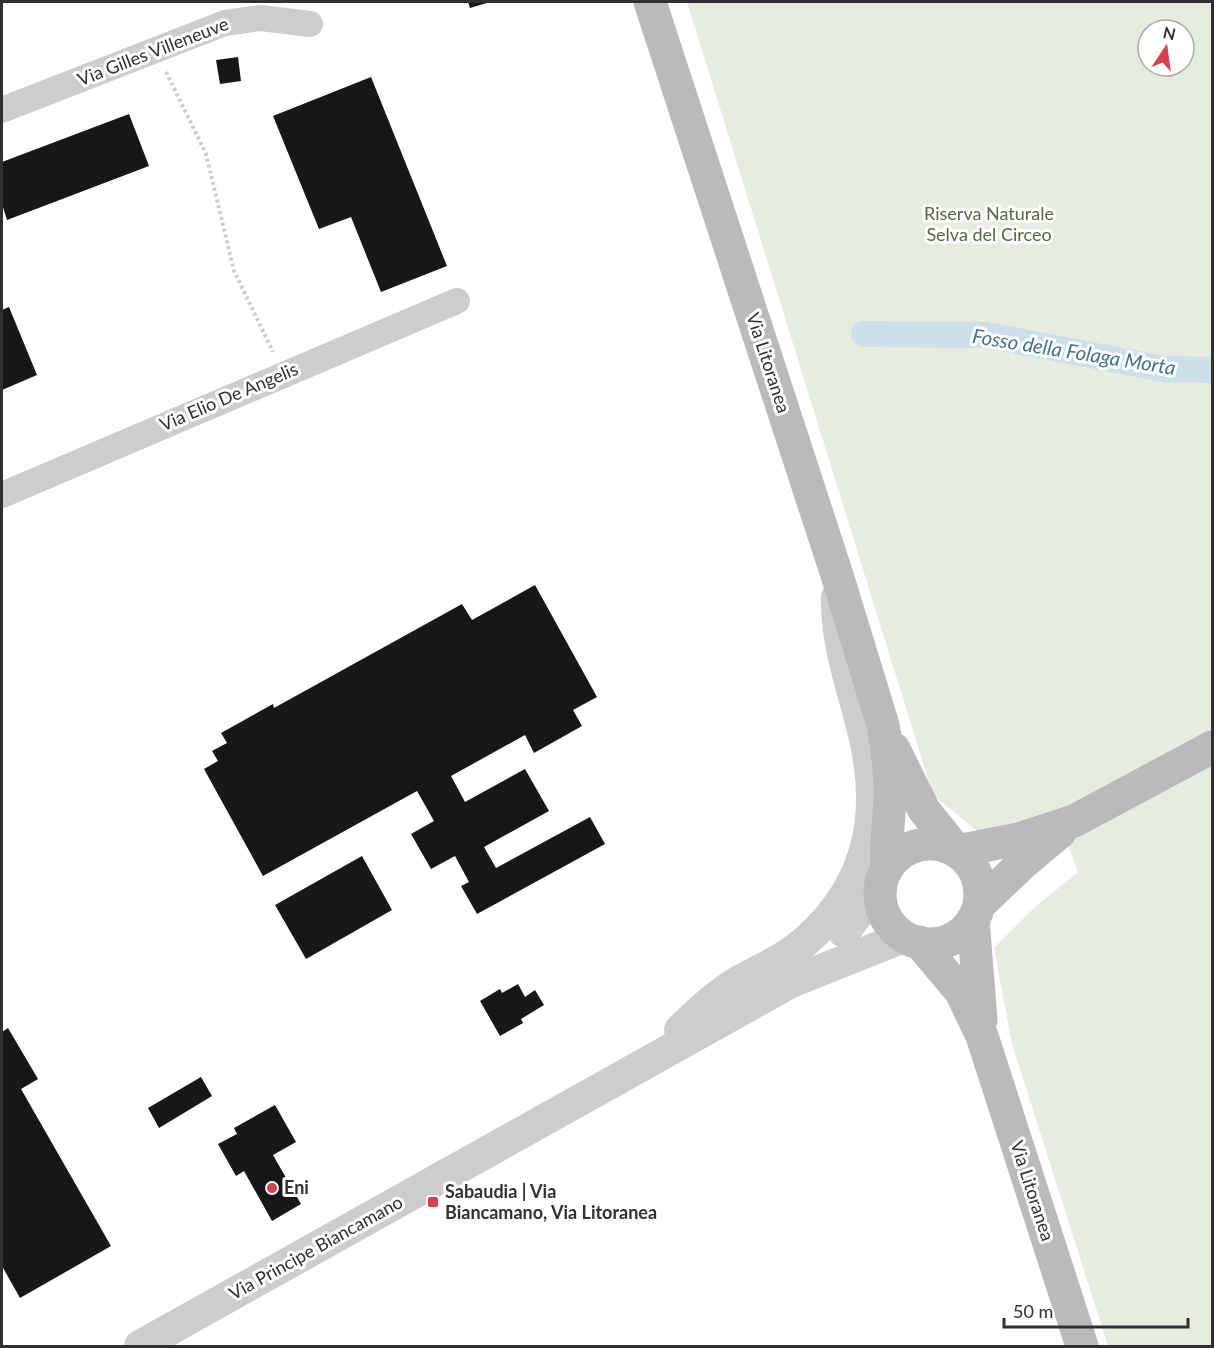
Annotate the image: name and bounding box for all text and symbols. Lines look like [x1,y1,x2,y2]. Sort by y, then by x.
street label: Via Gilles Villeneuve [74,12,231,90]
north arrow [1136,18,1196,78]
text: N [1161,22,1178,44]
park label: Riserva Naturale Selva del Circeo [924,202,1054,245]
street label: Via Litoranea [742,310,795,416]
water label: Fosso della Folaga Morta [971,323,1178,379]
street label: Via Elio De Angelis [156,357,301,435]
street label: Via Litoranea [1006,1138,1059,1244]
place label: Eni [284,1176,309,1198]
place label: Sabaudia | Via Biancamano, Via Litoranea [445,1180,657,1223]
marker: Eni [265,1181,279,1195]
street label: Via Principe Biancamano [225,1190,406,1304]
marker: Sabaudia | Via Biancamano, Via Litoranea [426,1195,440,1209]
scale bar [1004,1291,1188,1329]
text: 50 m [1013,1300,1053,1322]

